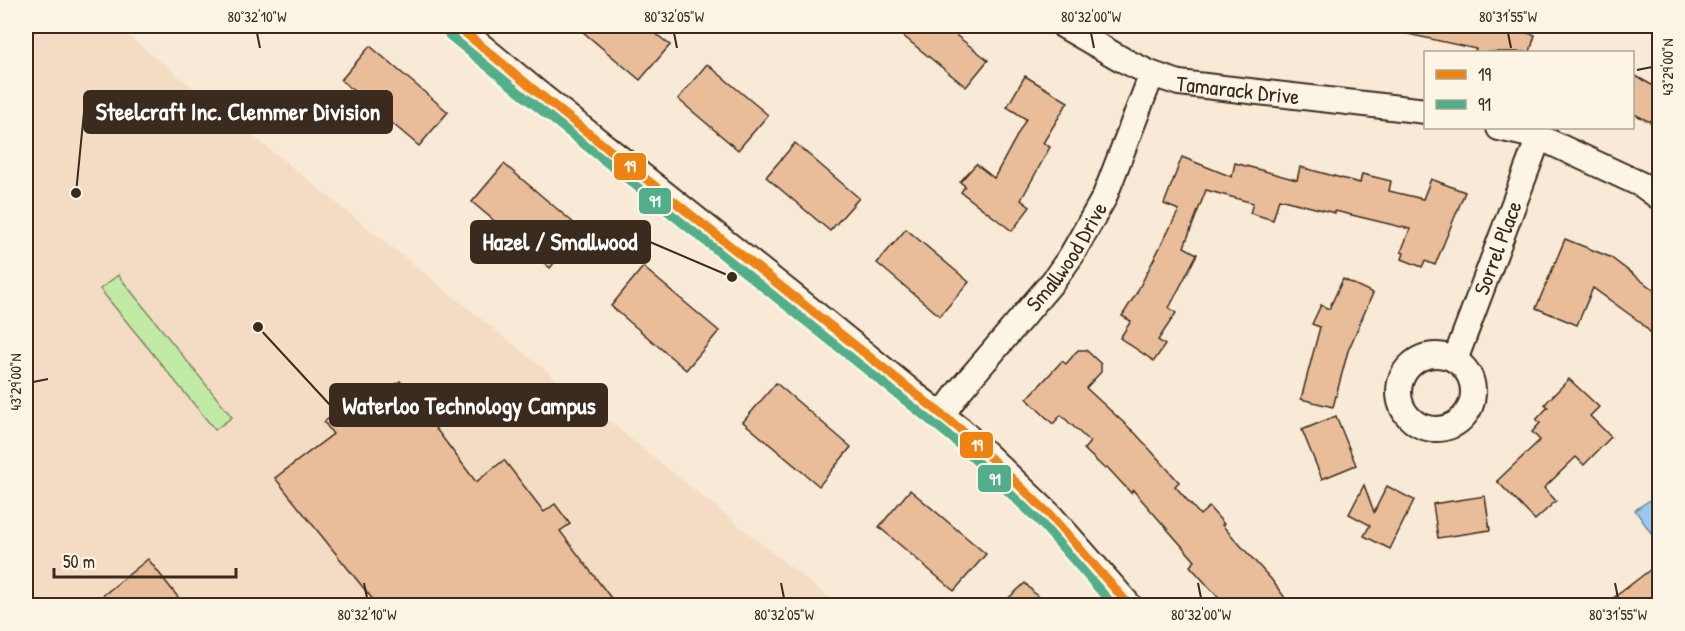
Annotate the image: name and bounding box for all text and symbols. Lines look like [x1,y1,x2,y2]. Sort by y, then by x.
text: 80°32'10"W [228,6,287,27]
text: 80°32'05"W [644,6,705,27]
text: 80°32'00"W [1061,6,1122,27]
text: 80°31'55"W [1479,6,1538,27]
text: 43°29'00"N [1657,39,1678,95]
legend [1424,51,1634,129]
text: 19 [1478,62,1492,87]
street label: Tamarack Drive [1175,68,1301,112]
callout: Steelcraft Inc. Clemmer Division [84,91,392,133]
text: 91 [1478,92,1491,117]
text: Steelcraft Inc. Clemmer Division [96,95,380,127]
line badge: 19 [613,152,647,181]
text: 19 [624,155,636,177]
line badge: 91 [638,187,672,215]
text: 91 [649,190,661,212]
street label: Smallwood Drive [1019,196,1114,318]
street label: Sorrel Place [1466,196,1529,299]
callout: Hazel / Smallwood [471,221,650,263]
text: Hazel / Smallwood [483,225,638,257]
text: 43°29'00"N [5,354,26,410]
callout: Waterloo Technology Campus [330,384,607,426]
text: Waterloo Technology Campus [342,389,596,422]
line badge: 19 [959,431,994,459]
text: 19 [971,434,983,456]
line badge: 91 [977,464,1012,493]
text: 91 [989,468,1001,490]
scale bar [54,541,236,579]
text: 50 m [63,549,95,574]
text: 80°32'10"W [338,604,397,625]
text: 80°32'05"W [754,604,815,625]
text: 80°32'00"W [1171,604,1232,625]
text: 80°31'55"W [1589,604,1648,625]

